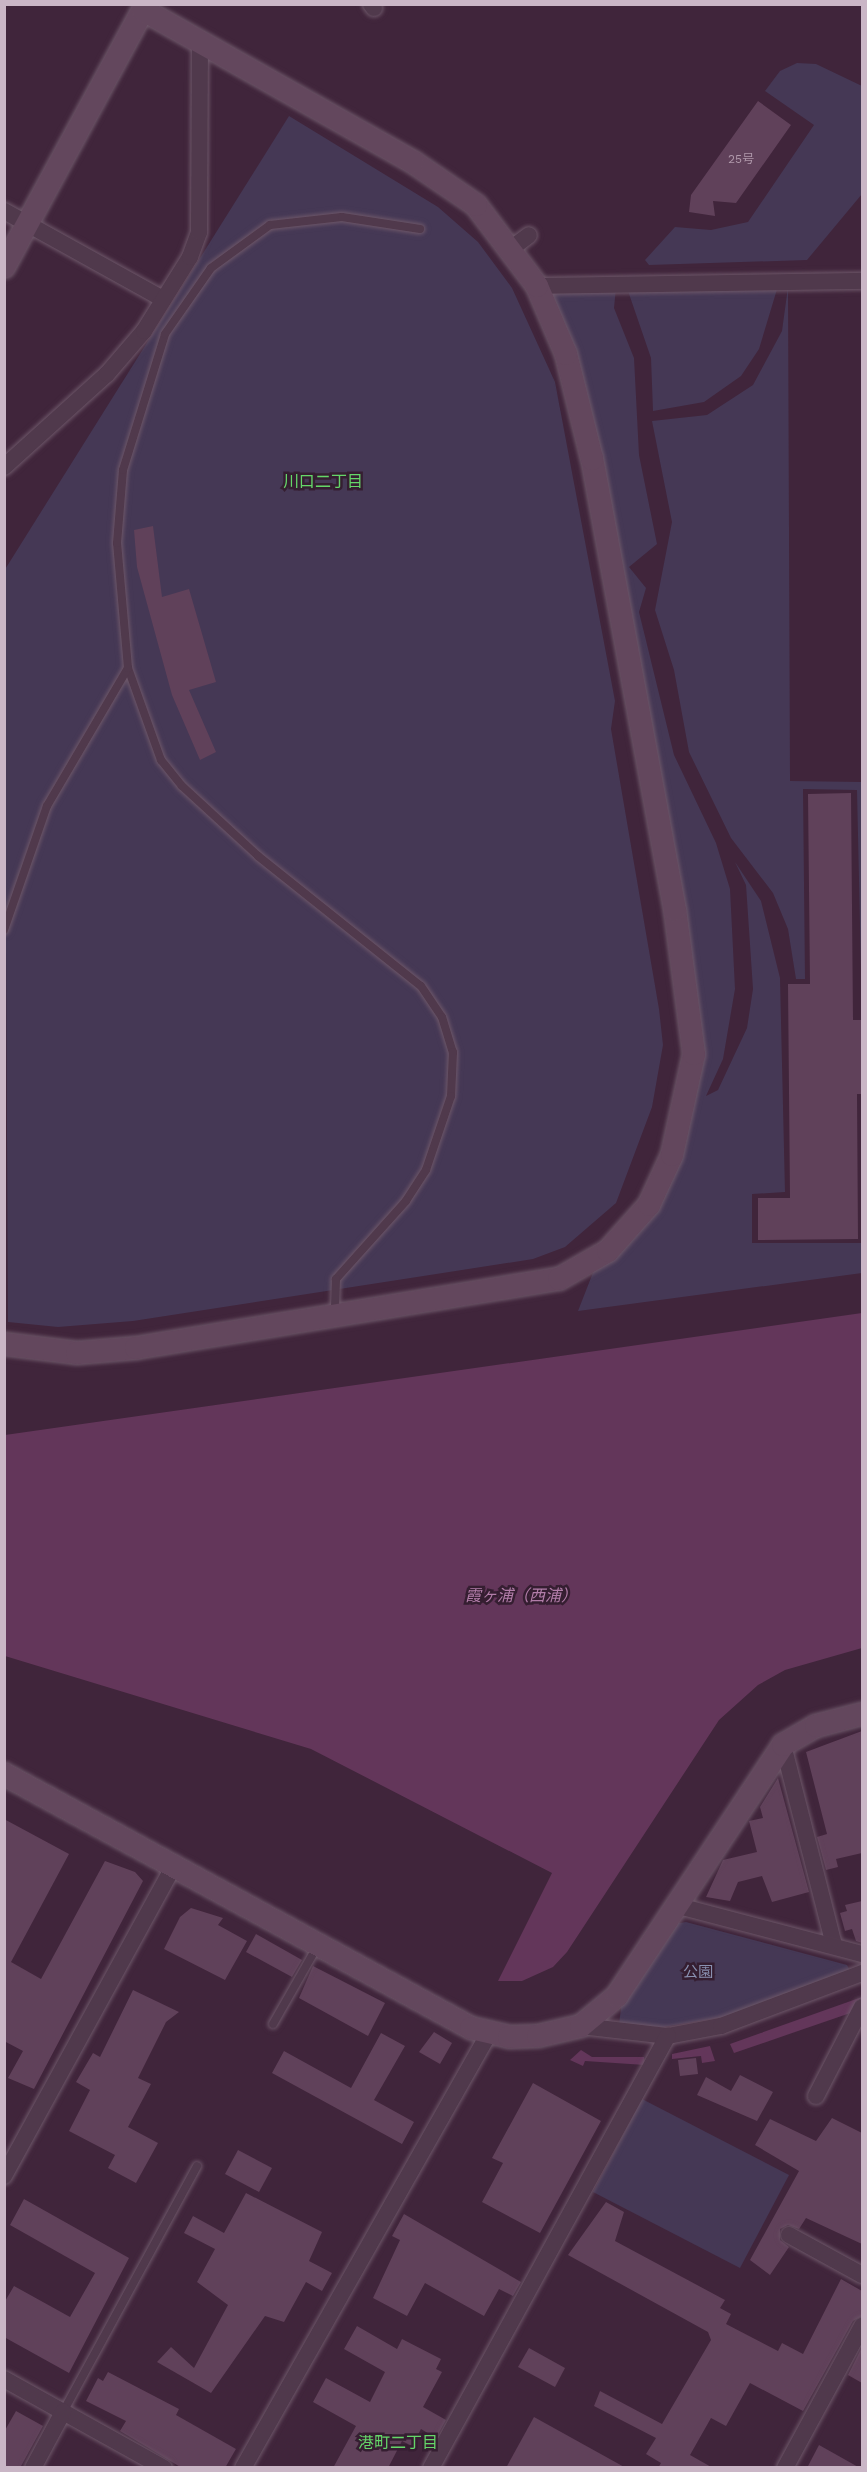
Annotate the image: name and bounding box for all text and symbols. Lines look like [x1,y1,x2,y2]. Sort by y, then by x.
house number: 25号 [728,153,754,167]
district label: 川口二丁目 [283,472,363,492]
water label: 霞ヶ浦（西浦） [465,1586,577,1606]
park label: 公園 [683,1964,713,1982]
district label: 港町二丁目 [358,2433,438,2453]

